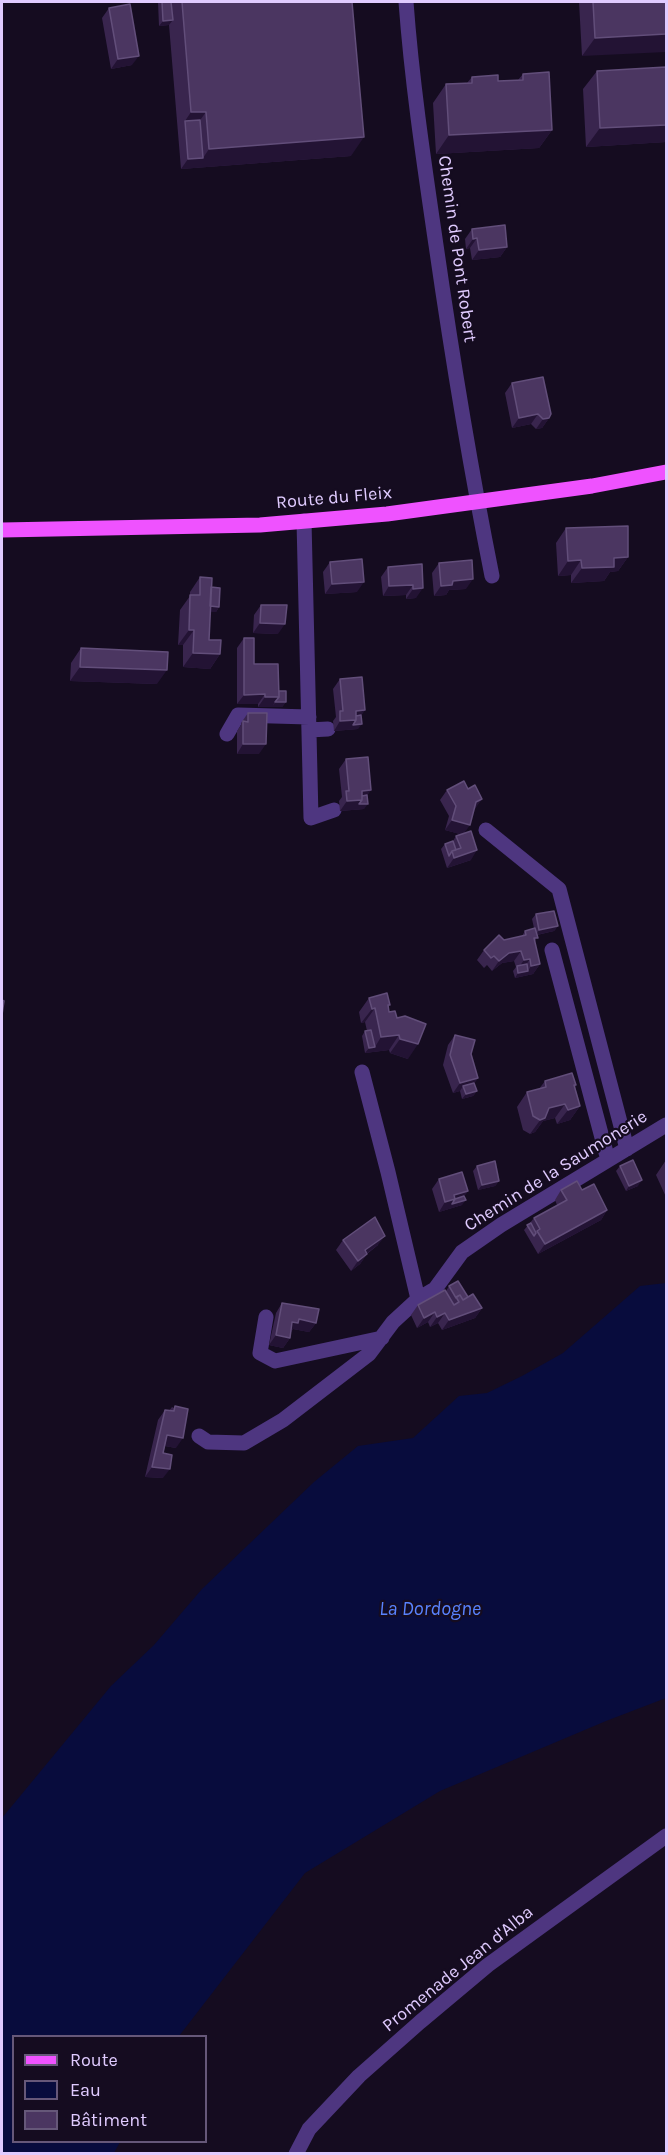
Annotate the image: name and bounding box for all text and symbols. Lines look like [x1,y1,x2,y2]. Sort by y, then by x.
street label: Chemin de Pont Robert [433,154,481,344]
street label: Route du Fleix [275,482,393,514]
street label: Chemin de la Saumonerie [461,1106,651,1236]
water label: La Dordogne [379,1597,481,1621]
street label: Promenade Jean d'Alba [378,1901,538,2037]
legend [12,2035,207,2143]
text: Route [70,2049,118,2071]
text: Eau [70,2079,101,2101]
text: Bâtiment [70,2109,147,2131]

